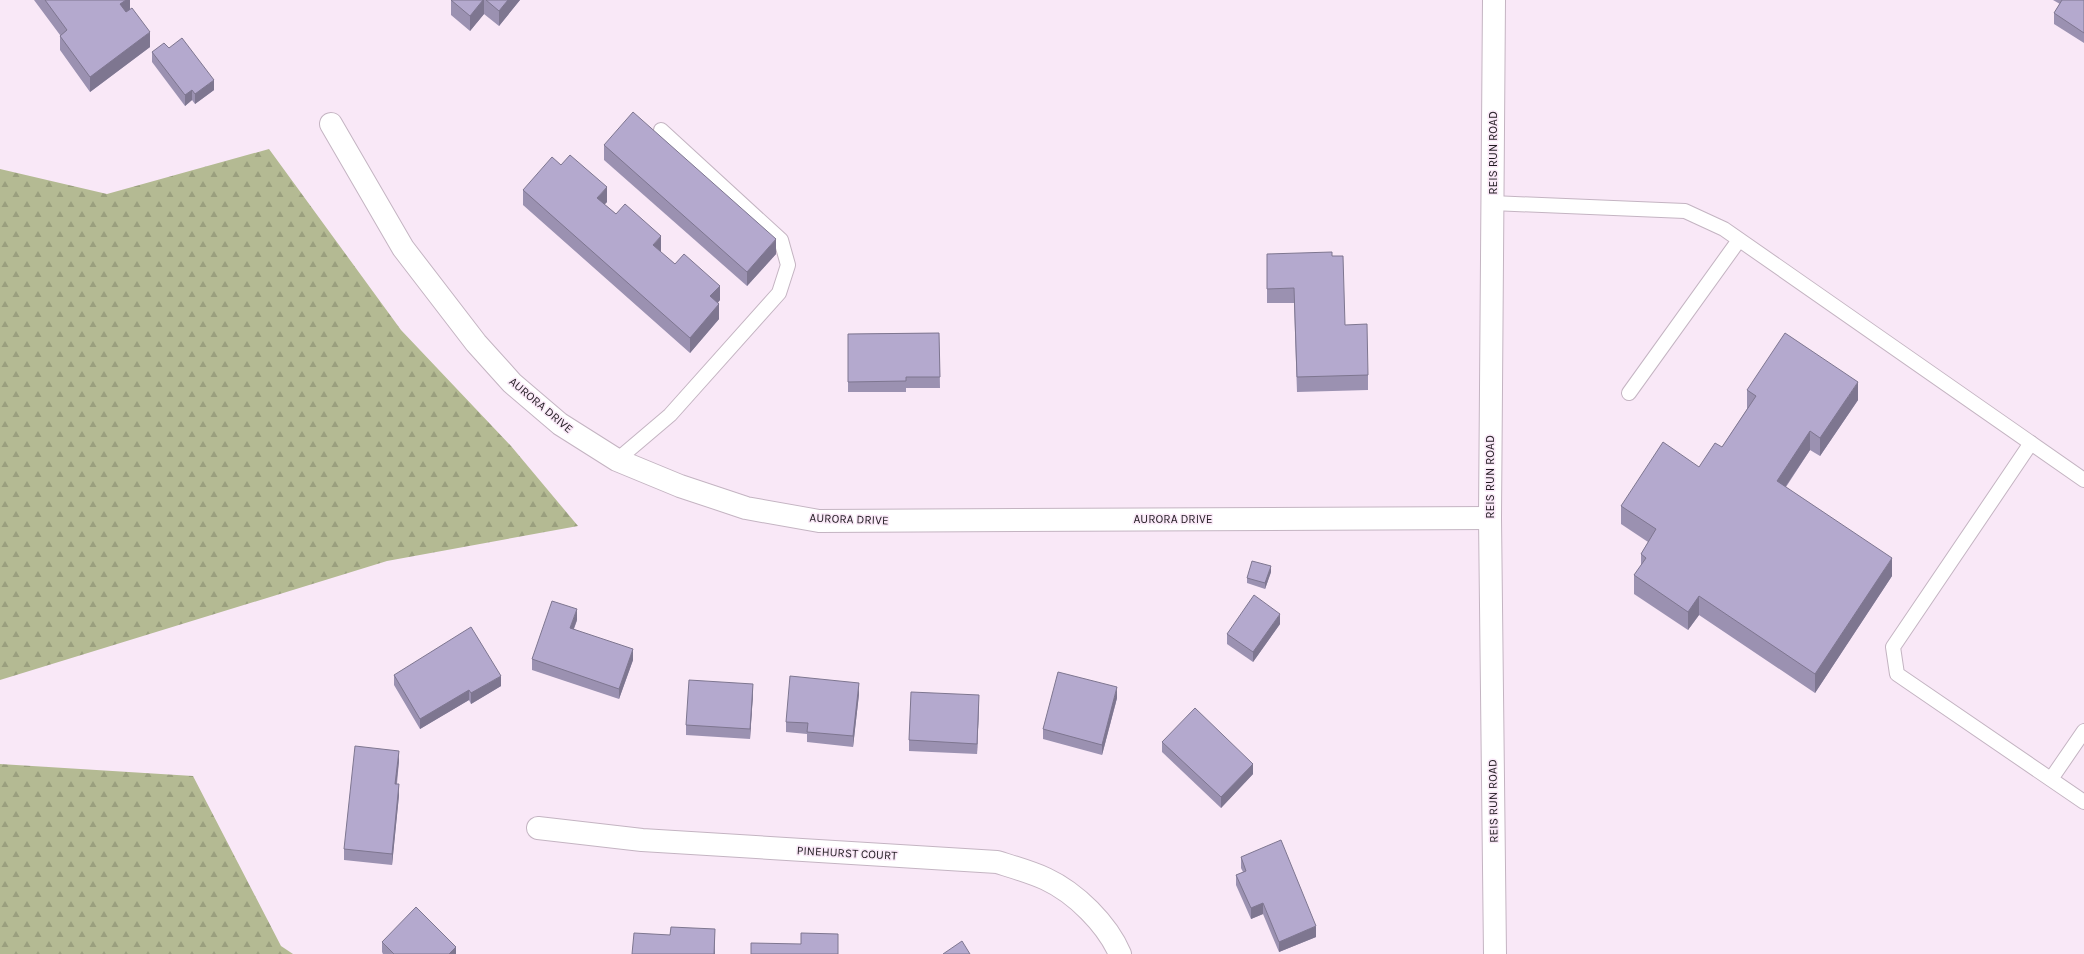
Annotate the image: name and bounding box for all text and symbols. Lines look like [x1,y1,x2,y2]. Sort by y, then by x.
street label: REIS RUN ROAD [1486,111,1500,195]
street label: AURORA DRIVE [506,374,576,436]
street label: REIS RUN ROAD [1483,435,1497,519]
street label: AURORA DRIVE [809,511,889,527]
street label: AURORA DRIVE [1133,512,1213,526]
street label: REIS RUN ROAD [1485,759,1501,843]
street label: PINEHURST COURT [796,843,898,863]

